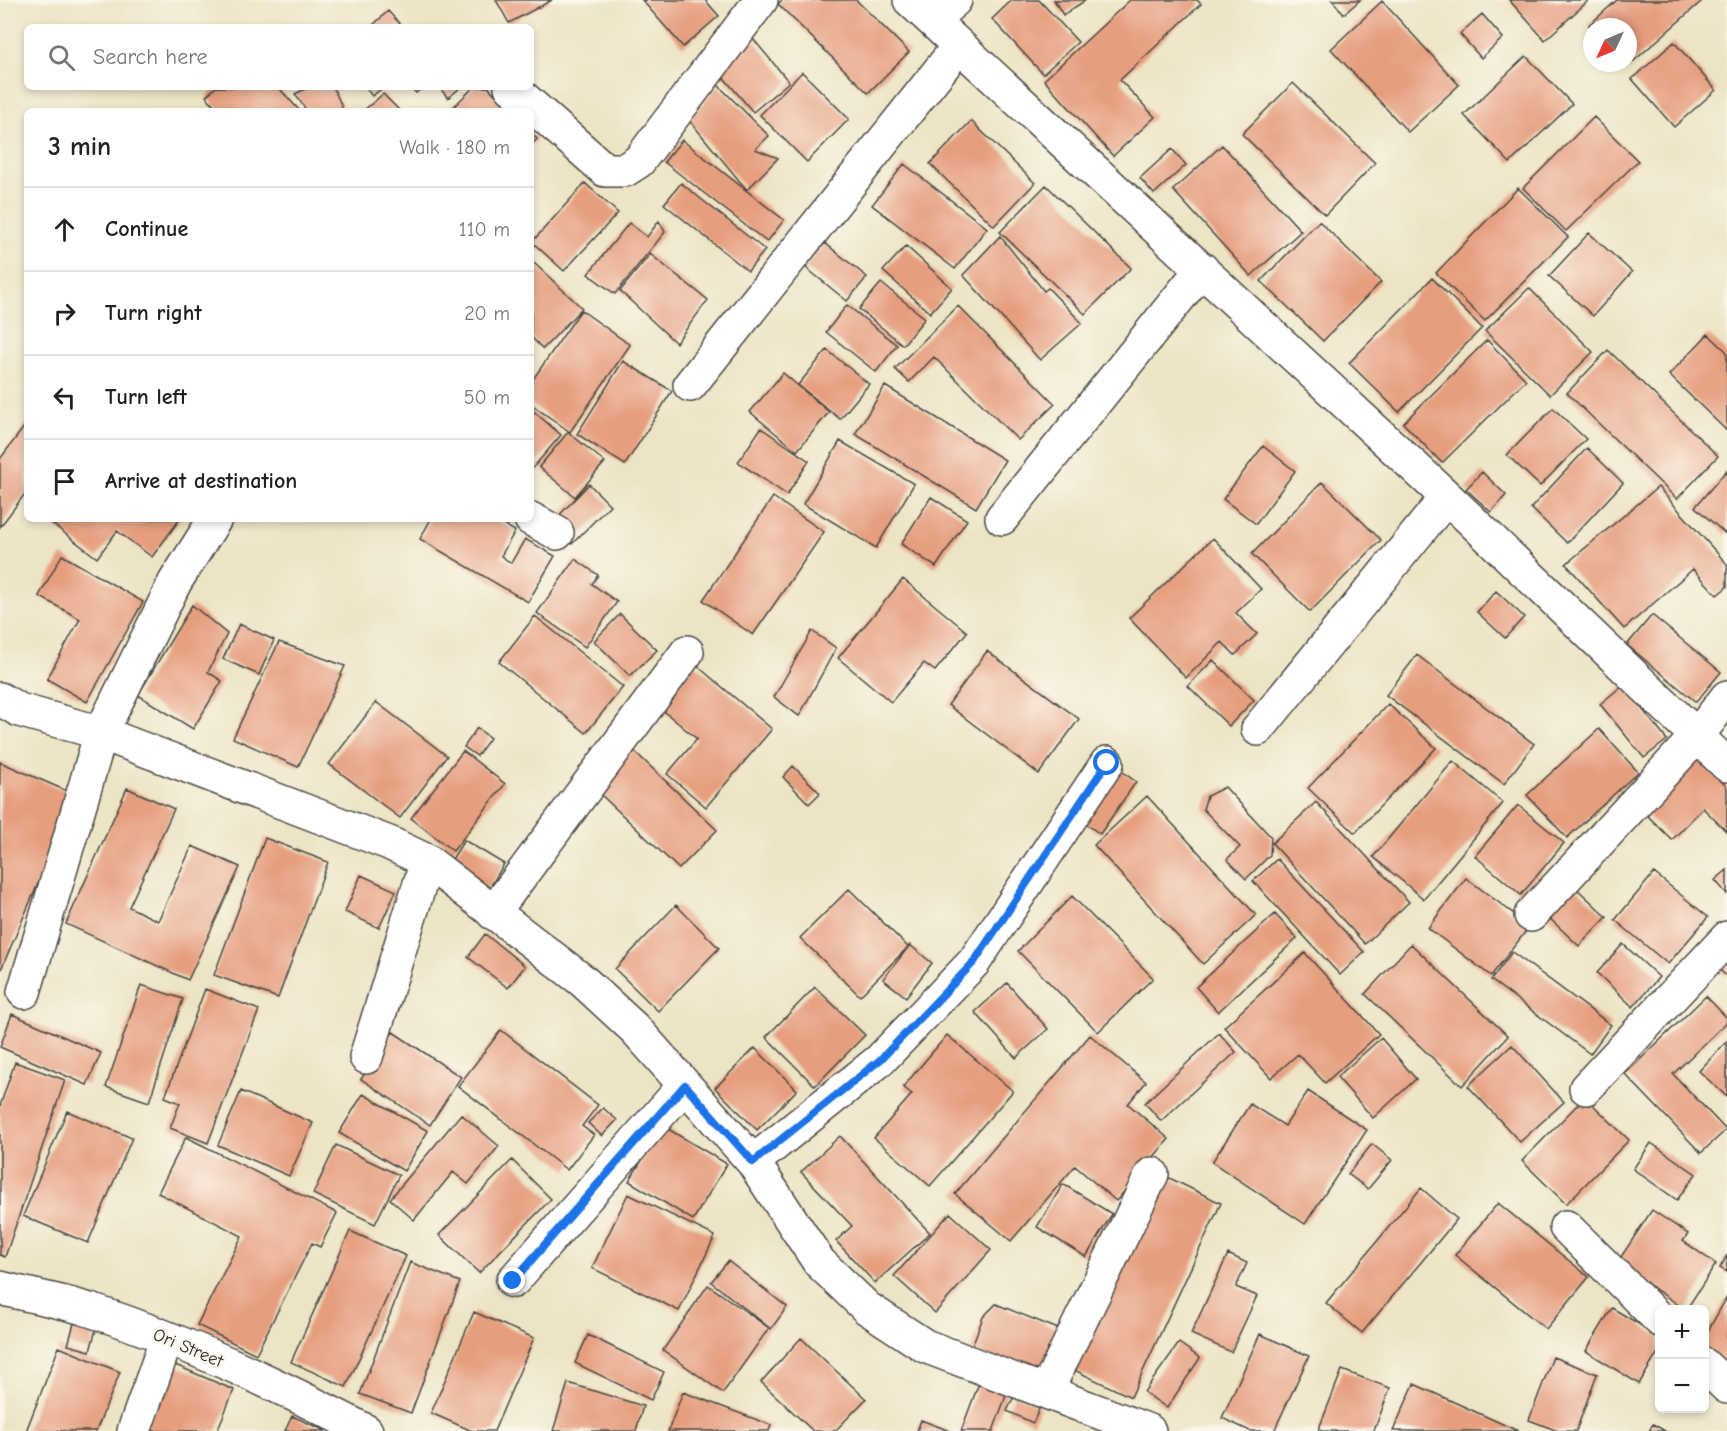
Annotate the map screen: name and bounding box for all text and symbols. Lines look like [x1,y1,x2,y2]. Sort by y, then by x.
north arrow [1583,18,1637,72]
search box [24,24,534,90]
icon: search [45,41,78,74]
text: Search here [93,44,208,70]
text: 3 min [48,132,111,162]
text: Walk · 180 m [399,136,510,159]
icon: ahead [48,213,81,246]
text: Continue [105,216,188,242]
text: 110 m [459,218,510,241]
icon: right [48,297,81,330]
text: Turn right [105,300,202,326]
text: 20 m [464,302,510,325]
icon: left [48,381,81,414]
text: Turn left [105,384,187,410]
text: 50 m [464,386,510,409]
icon: arrive [48,465,81,498]
text: Arrive at destination [105,468,297,494]
route start [1093,749,1119,775]
route end [499,1267,525,1293]
map controls [1655,1305,1709,1413]
button: + [1655,1305,1709,1359]
street label: Ori Street [150,1324,227,1372]
button: − [1655,1359,1709,1413]

